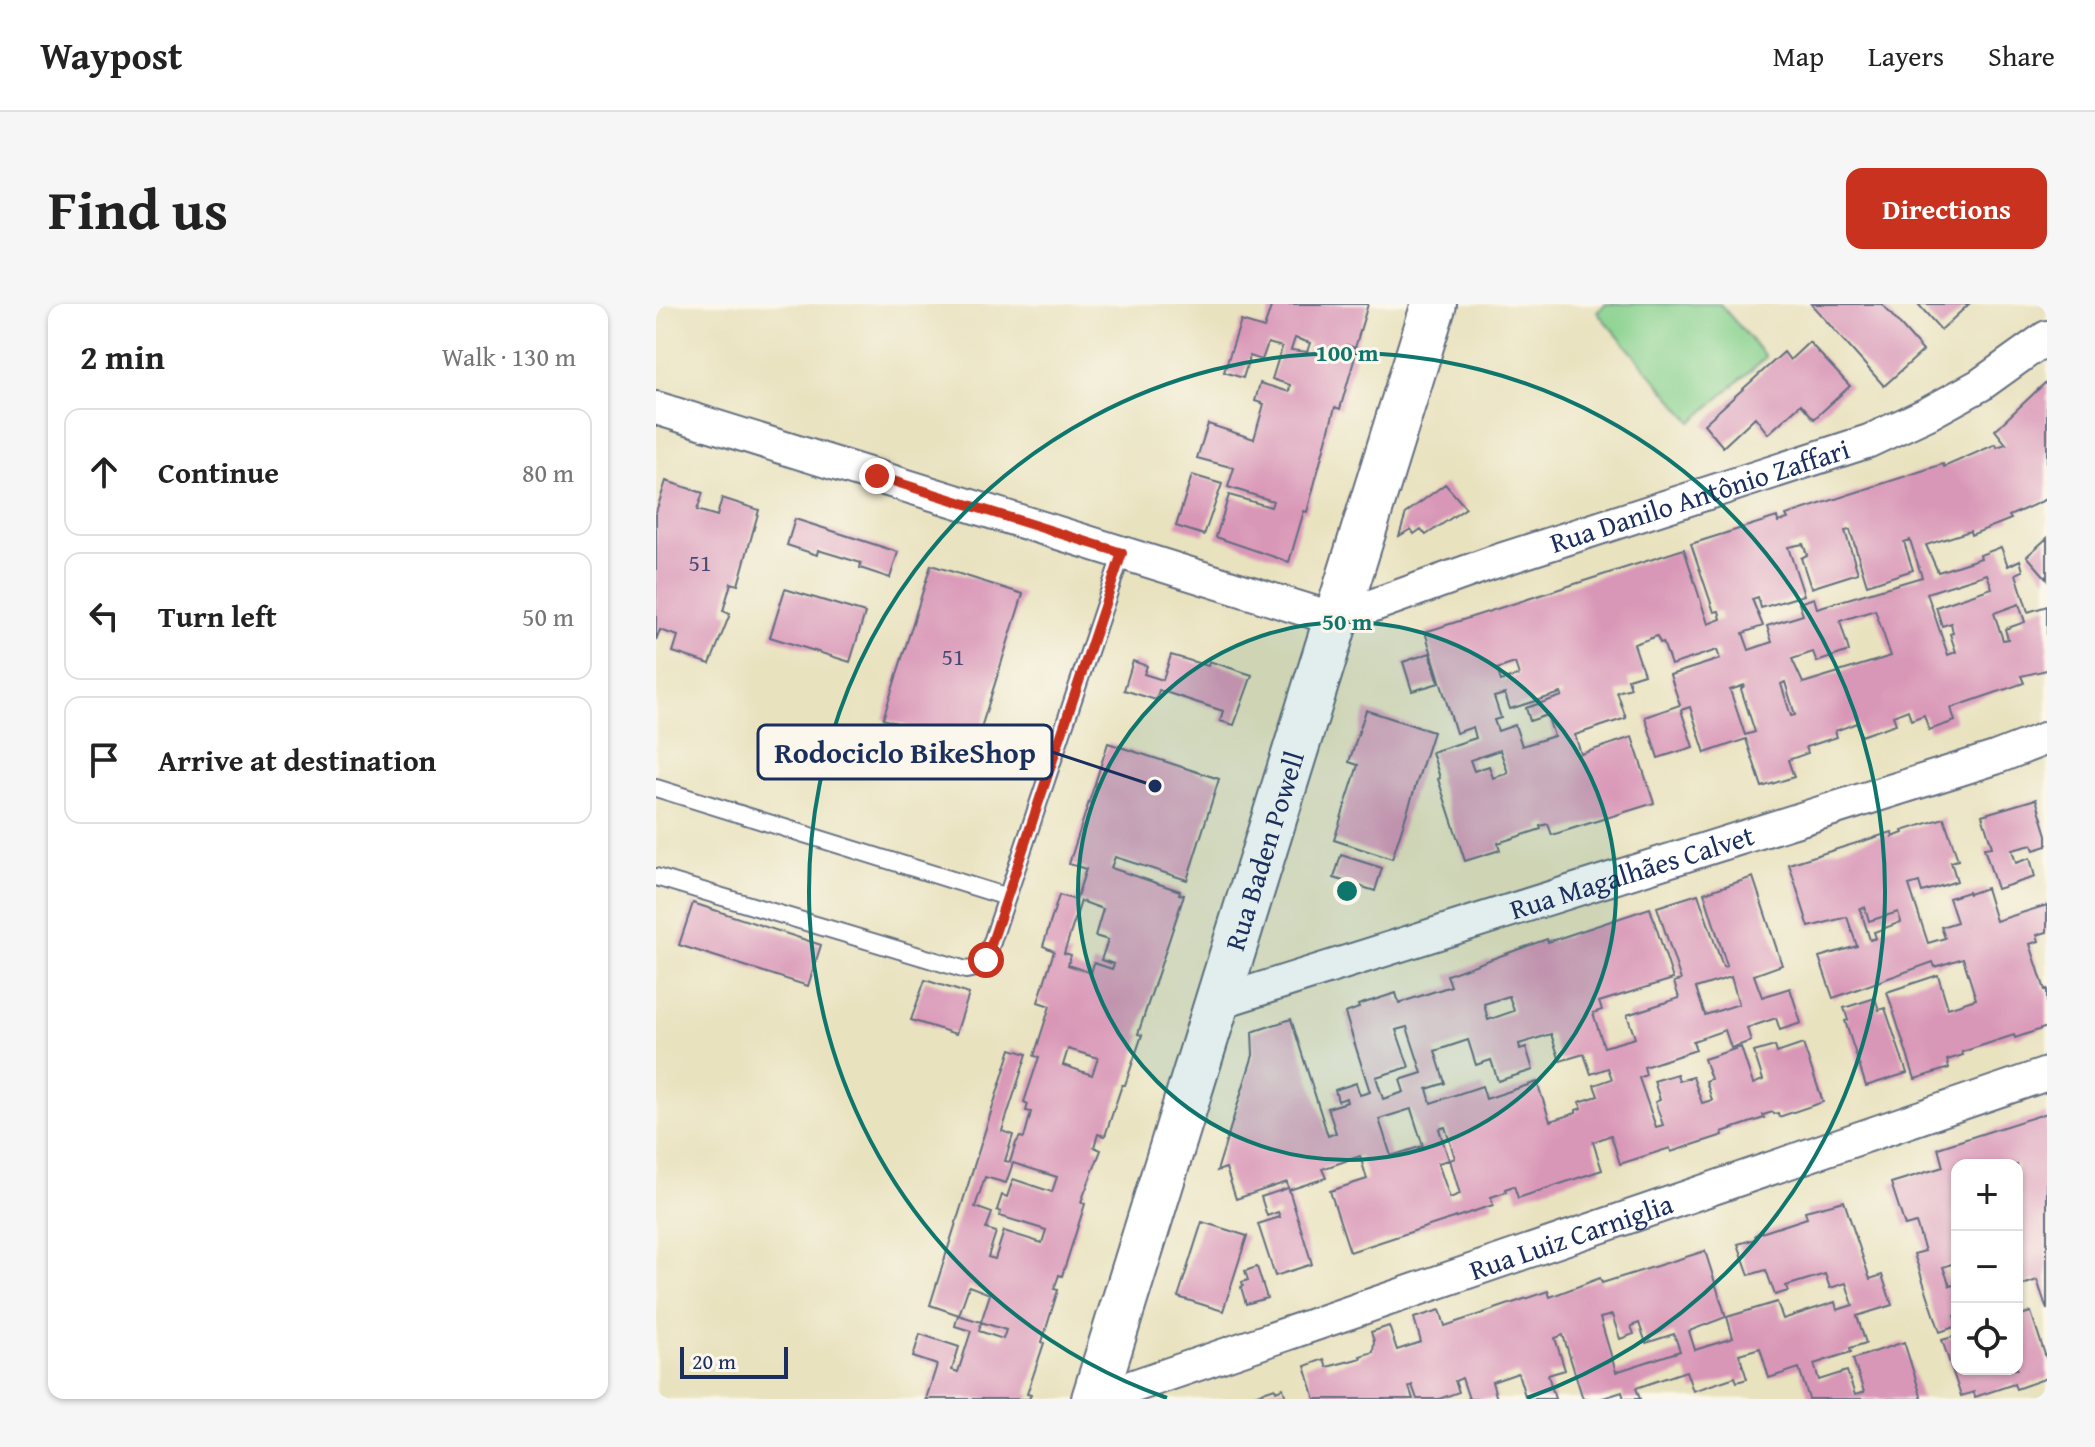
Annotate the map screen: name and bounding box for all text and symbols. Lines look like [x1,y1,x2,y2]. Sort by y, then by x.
text: Waypost [40,27,182,83]
text: Map [1773,35,1824,76]
text: Layers [1868,35,1944,76]
text: Share [1988,35,2055,76]
text: Find us [48,167,228,250]
button: Directions [1846,168,2047,249]
text: 2 min [80,332,165,381]
text: 100 m [1315,335,1379,370]
text: Walk · 130 m [442,337,576,376]
street label: Rua Danilo Antônio Zaffari [1544,428,1855,563]
icon: ahead [82,450,126,494]
text: Continue [158,450,279,494]
text: 80 m [522,453,574,492]
route end [859,458,895,494]
house number: 51 [688,545,712,580]
icon: left [82,594,126,638]
text: Turn left [158,594,277,638]
text: 50 m [522,597,574,636]
text: 50 m [1322,604,1373,639]
house number: 51 [941,639,965,674]
callout: Rodociclo BikeShop [758,725,1052,779]
text: Rodociclo BikeShop [774,730,1036,774]
icon: arrive [82,738,126,782]
text: Arrive at destination [158,738,436,782]
street label: Rua Baden Powell [1213,746,1314,956]
street label: Rua Magalhães Calvet [1504,814,1759,929]
centre of rings [1333,877,1361,905]
route start [968,942,1004,978]
map controls [1951,1159,2023,1375]
button: + [1951,1159,2023,1231]
street label: Rua Luiz Carniglia [1464,1182,1679,1290]
button: − [1951,1231,2023,1303]
button: locate [1951,1303,2023,1375]
scale bar [680,1343,788,1379]
text: 20 m [692,1345,736,1377]

